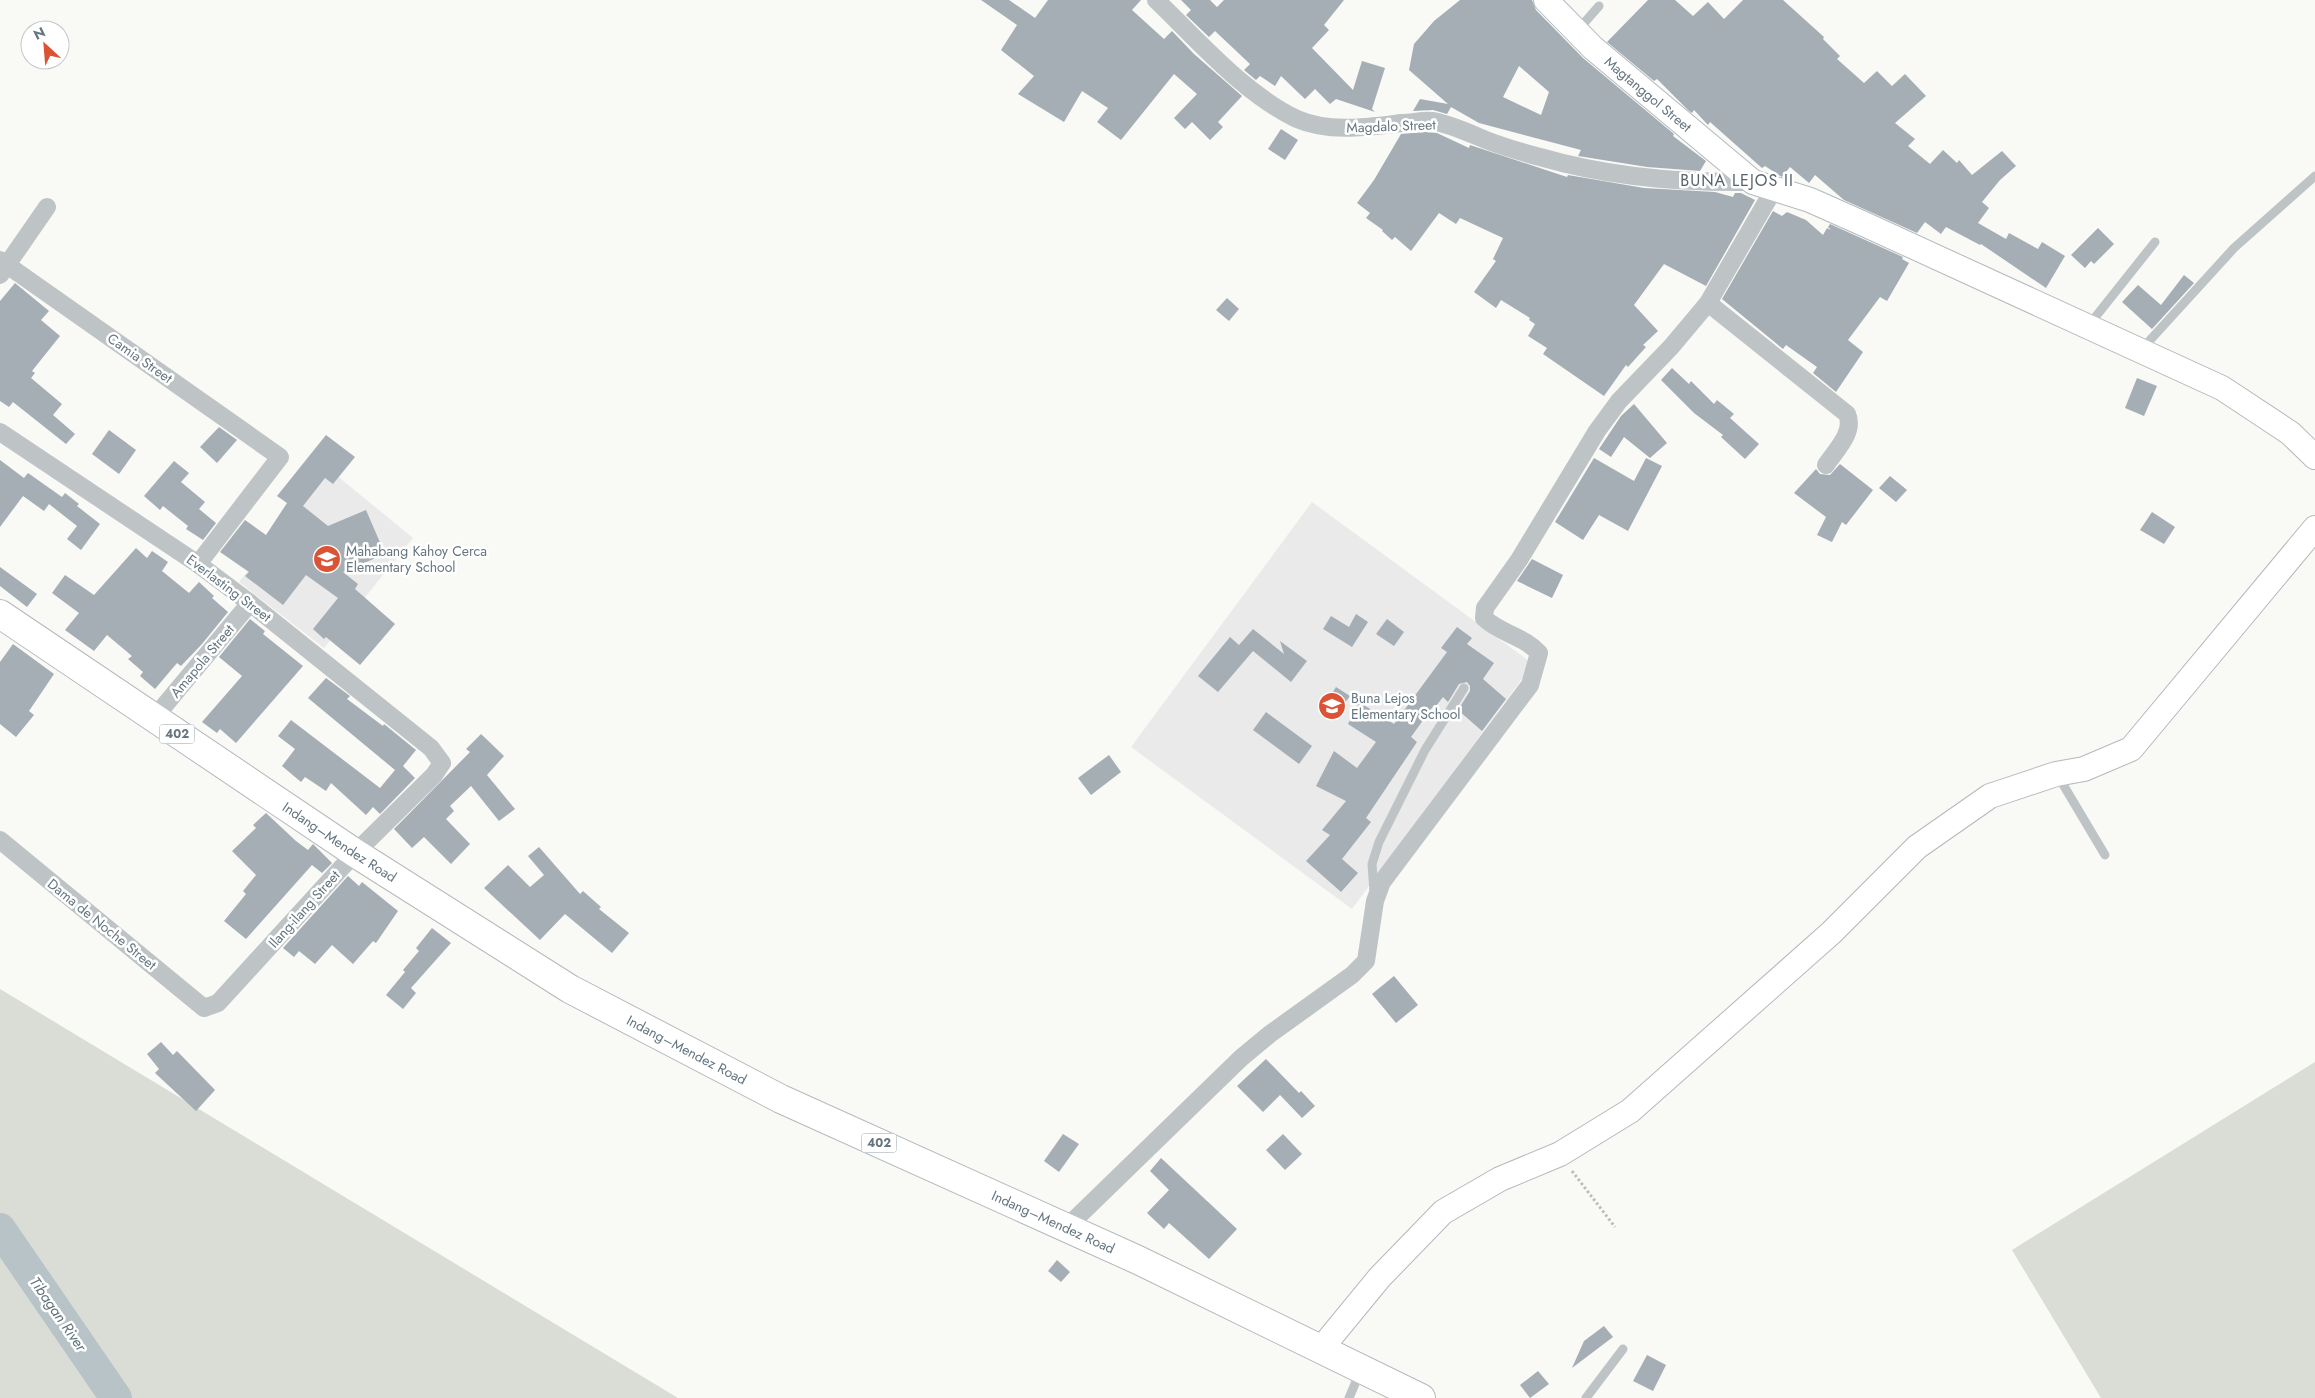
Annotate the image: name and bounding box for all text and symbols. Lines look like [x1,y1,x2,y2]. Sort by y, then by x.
north arrow [20,20,70,70]
text: N [30,22,49,45]
street label: Magtanggol Street [1600,52,1696,137]
street label: Magdalo Street [1346,114,1437,138]
district label: BUNA LEJOS II [1680,169,1794,192]
street label: Camia Street [103,328,177,388]
place label: Mahabang Kahoy Cerca Elementary School [346,541,487,577]
school or university icon: Mahabang Kahoy Cerca Elementary School [312,544,342,574]
street label: Everlasting Street [183,550,276,627]
street label: Amapola Street [165,620,239,702]
place label: Buna Lejos Elementary School [1351,688,1461,724]
school or university icon: Buna Lejos Elementary School [1317,691,1347,721]
road number: 402 [160,724,194,744]
street label: Indang–Mendez Road [279,797,401,887]
street label: Ilang-ilang Street [264,865,345,952]
street label: Dama de Noche Street [43,874,161,975]
street label: Indang–Mendez Road [623,1010,750,1089]
road number: 402 [862,1134,896,1152]
street label: Indang–Mendez Road [989,1185,1118,1258]
water label: Tibagan River [24,1272,92,1357]

